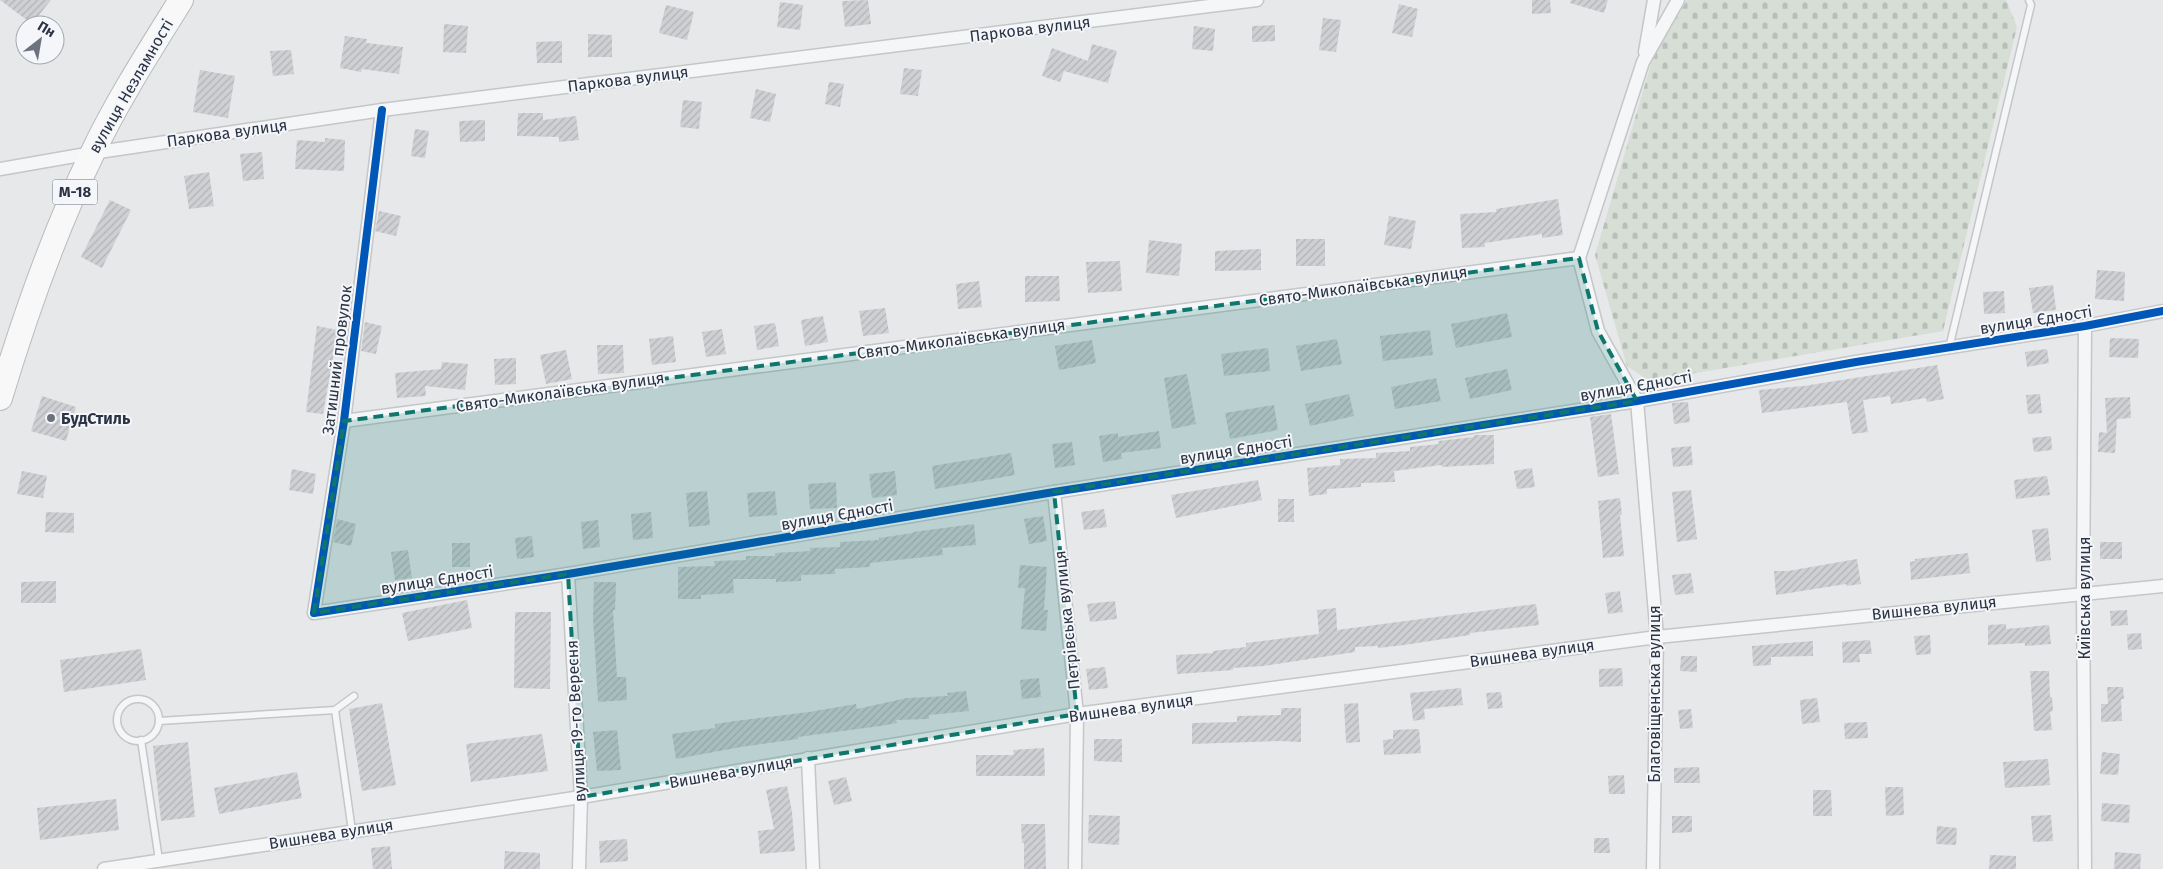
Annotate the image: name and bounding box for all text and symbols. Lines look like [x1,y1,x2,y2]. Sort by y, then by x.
street label: Паркова вулиця [968,12,1092,46]
north arrow [15,15,65,65]
street label: вулиця Незламності [85,16,177,156]
text: Пн [35,17,58,41]
street label: Паркова вулиця [566,62,690,96]
street label: Паркова вулиця [165,115,289,151]
road number: М-18 [52,180,98,204]
street label: Свято-Миколаївська вулиця [1258,262,1468,310]
street label: Затишний провулок [318,283,356,436]
street label: вулиця Єдності [1978,302,2094,338]
street label: Свято-Миколаївська вулиця [856,315,1066,363]
street label: вулиця Єдності [1578,367,1694,405]
street label: Свято-Миколаївська вулиця [455,368,665,416]
place label: БудСтиль [61,409,131,428]
marker: БудСтиль [45,412,57,424]
street label: вулиця Єдності [1178,432,1294,468]
street label: вулиця Єдності [779,496,895,534]
street label: Київська вулиця [2075,537,2094,659]
street label: Петрівська вулиця [1050,550,1084,690]
street label: вулиця Єдності [379,562,495,598]
street label: Вишнева вулиця [1871,592,1997,624]
street label: Благовіщенська вулиця [1645,605,1664,783]
street label: Вишнева вулиця [1468,635,1596,671]
street label: вулиця 19-го Вересня [562,640,590,802]
street label: Вишнева вулиця [1067,690,1195,726]
street label: Вишнева вулиця [668,752,794,792]
street label: Вишнева вулиця [267,815,395,853]

